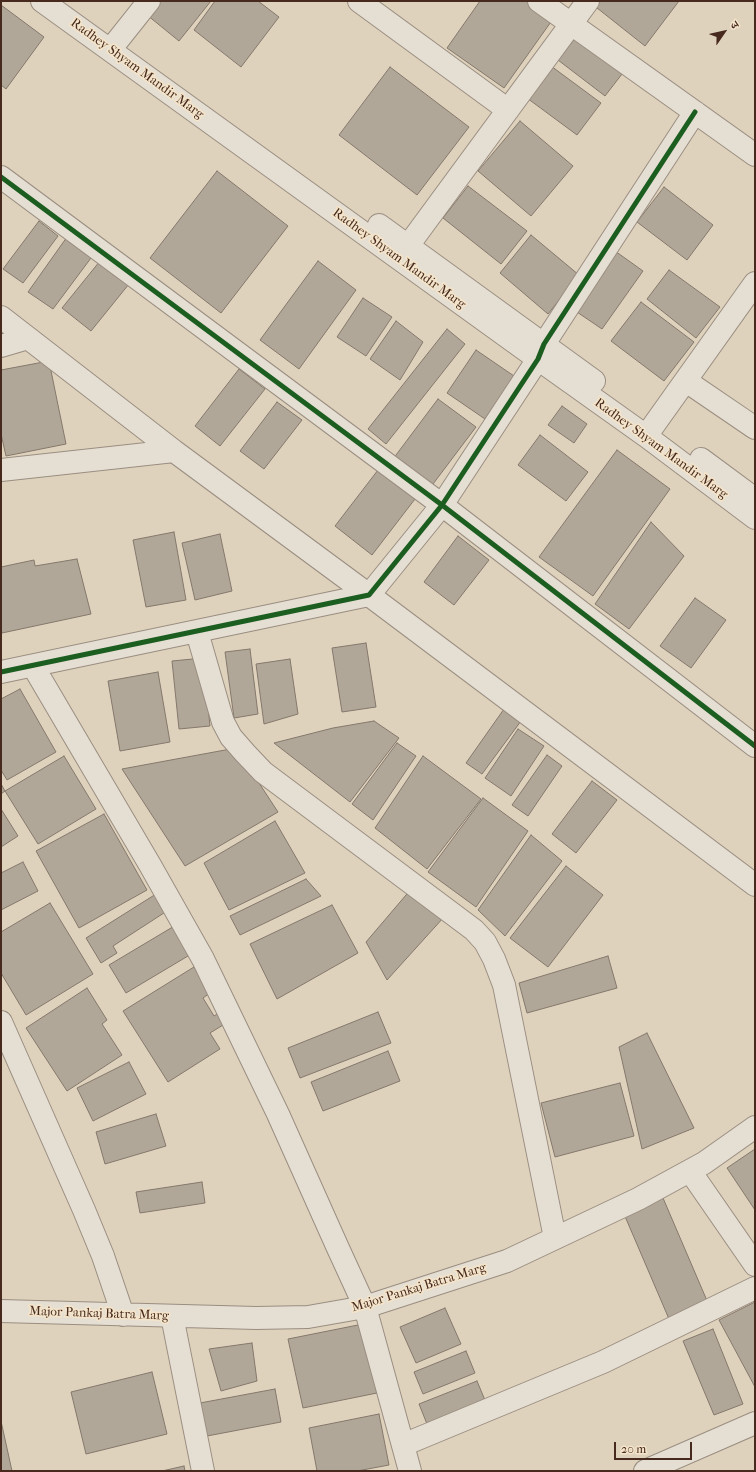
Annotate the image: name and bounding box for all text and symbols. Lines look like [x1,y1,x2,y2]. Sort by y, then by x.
north arrow [704,12,744,52]
street label: Radhey Shyam Mandir Marg [67,15,207,123]
text: उ [727,19,741,31]
street label: Radhey Shyam Mandir Marg [329,205,469,313]
street label: Radhey Shyam Mandir Marg [591,395,731,503]
street label: Major Pankaj Batra Marg [350,1260,488,1316]
street label: Major Pankaj Batra Marg [29,1304,169,1324]
scale bar [616,1434,694,1460]
text: 20 m [621,1442,646,1456]

